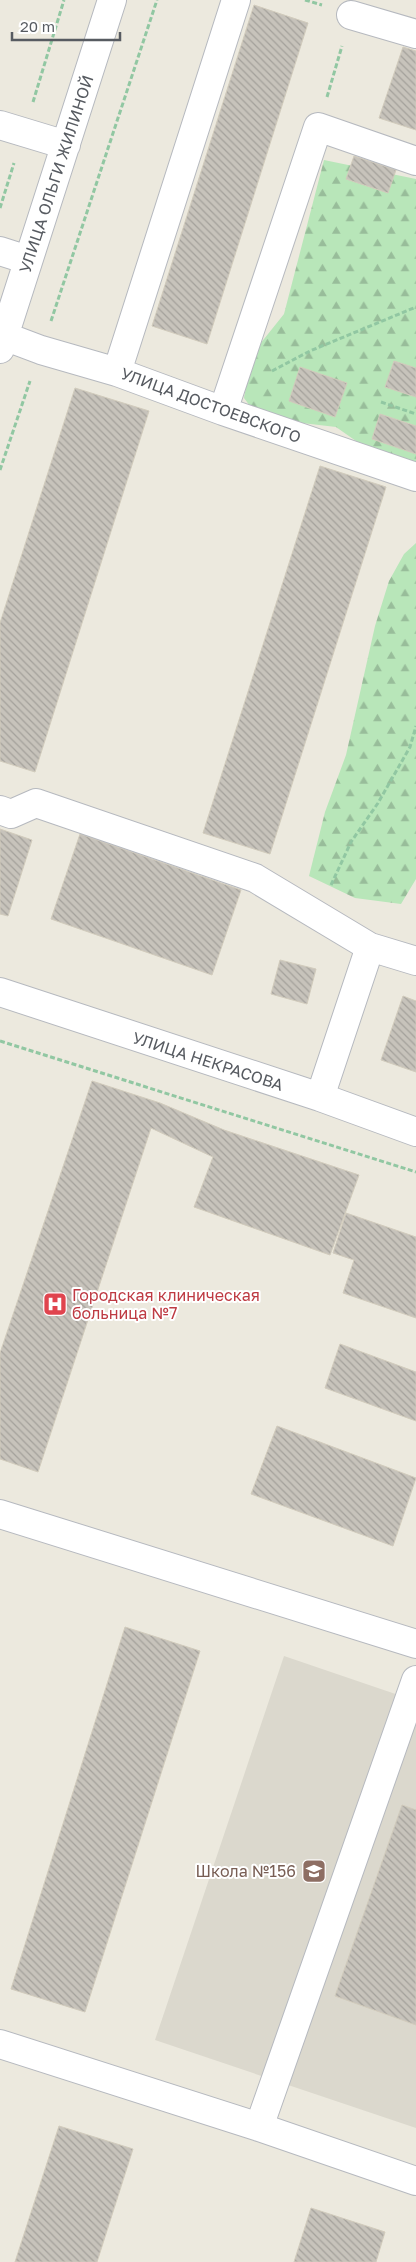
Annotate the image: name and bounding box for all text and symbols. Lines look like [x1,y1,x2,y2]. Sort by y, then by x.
scale bar [12,10,120,42]
text: 20 m [20,17,55,35]
street label: УЛИЦА ОЛЬГИ ЖИЛИНОЙ [15,72,97,276]
street label: УЛИЦА ДОСТОЕВСКОГО [118,363,304,447]
street label: УЛИЦА НЕКРАСОВА [130,1027,286,1095]
place label: Городская клиническая больница №7 [72,1285,260,1323]
hospital icon: Городская клиническая больница №7 [42,1291,68,1317]
school or university icon: Школа №156 [301,1858,327,1884]
place label: Школа №156 [196,1861,296,1881]

